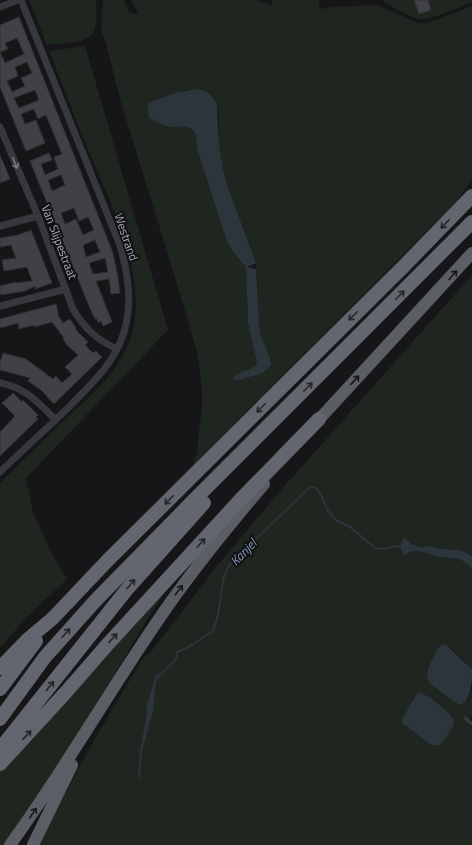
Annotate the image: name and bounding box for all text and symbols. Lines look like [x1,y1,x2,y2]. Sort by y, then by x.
one-way arrow [12,156,19,168]
street label: Van Slijpestraat [36,202,83,283]
street label: Westrand [109,210,143,263]
one-way arrow [440,219,450,229]
one-way arrow [448,270,457,280]
one-way arrow [395,291,405,300]
one-way arrow [348,311,358,321]
one-way arrow [350,375,360,385]
one-way arrow [303,382,313,392]
one-way arrow [256,403,266,413]
one-way arrow [164,495,174,505]
water label: Kanjel [225,532,262,570]
one-way arrow [197,538,206,548]
one-way arrow [127,579,136,589]
one-way arrow [175,584,183,595]
one-way arrow [61,628,70,638]
one-way arrow [108,633,118,643]
one-way arrow [46,680,55,691]
one-way arrow [22,730,31,740]
one-way arrow [29,808,37,819]

